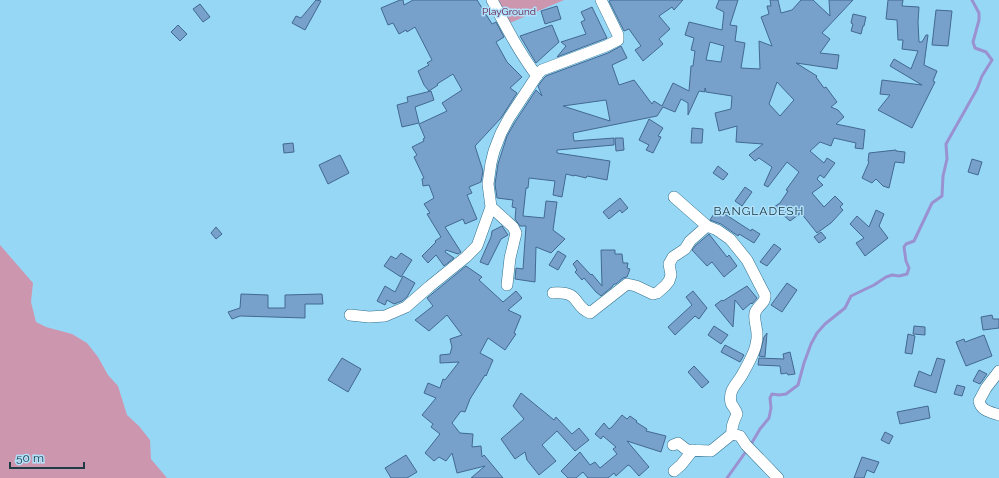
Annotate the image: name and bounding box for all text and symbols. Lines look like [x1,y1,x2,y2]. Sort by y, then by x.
park label: PlayGround [482,6,536,17]
district label: BANGLADESH [714,204,804,218]
scale bar [10,444,84,470]
text: 50 m [16,451,44,465]

